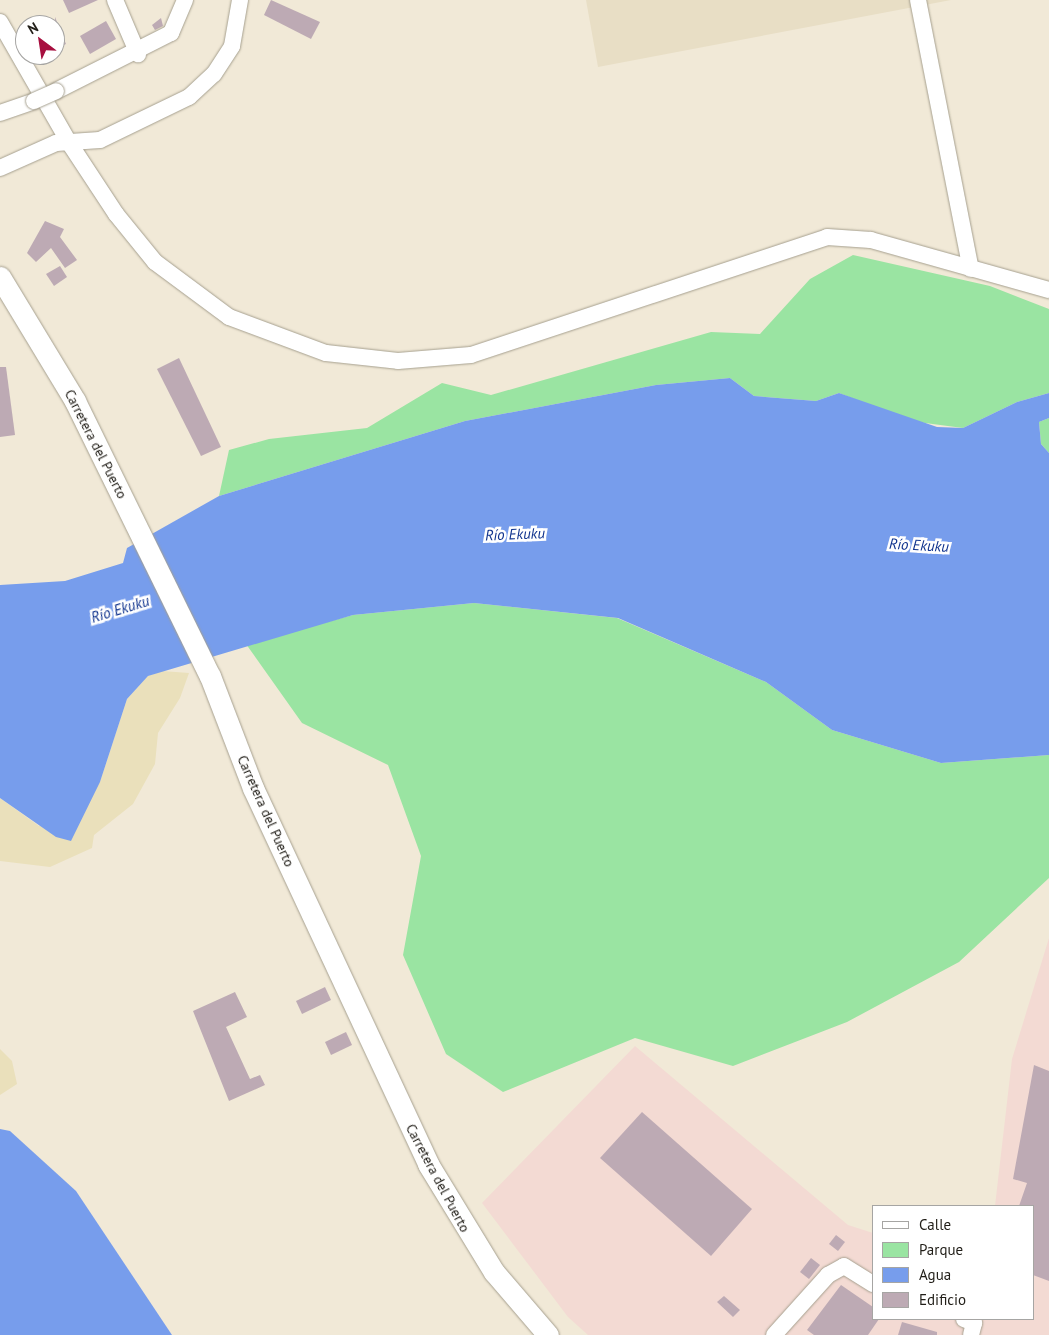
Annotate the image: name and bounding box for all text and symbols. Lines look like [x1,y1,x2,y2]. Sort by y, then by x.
north arrow [15,15,65,65]
text: N [24,18,41,38]
street label: Carretera del Puerto [61,387,131,501]
water label: Río Ekuku [485,524,545,544]
water label: Río Ekuku [889,534,949,556]
water label: Río Ekuku [89,592,151,626]
street label: Carretera del Puerto [234,753,298,869]
street label: Carretera del Puerto [402,1121,474,1235]
legend [872,1205,1034,1320]
text: Calle [919,1215,951,1234]
text: Parque [919,1240,963,1259]
text: Agua [919,1265,951,1284]
text: Edificio [919,1290,966,1309]

